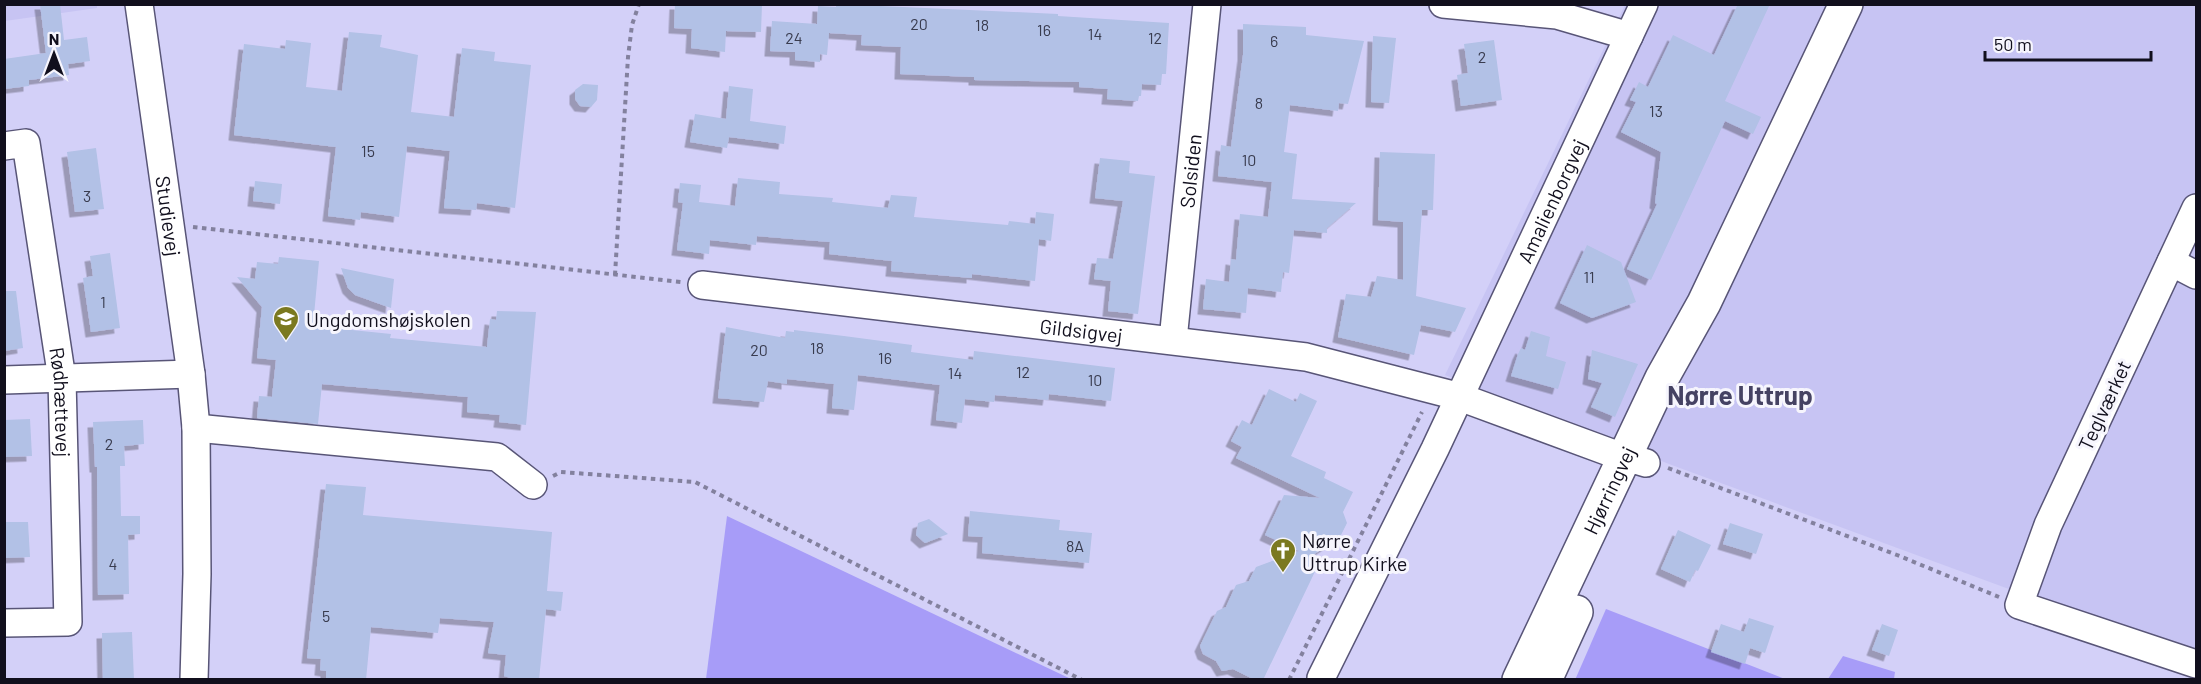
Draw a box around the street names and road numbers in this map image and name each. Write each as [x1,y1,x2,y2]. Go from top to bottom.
street label: Solsiden [1174,133,1206,209]
street label: Amalienborgvej [1512,135,1591,267]
street label: Studievej [151,174,186,258]
street label: Gildsigvej [1039,313,1124,347]
street label: Rødhættevej [45,345,76,458]
street label: Teglværket [2073,356,2135,454]
street label: Hjørringvej [1578,442,1640,538]

